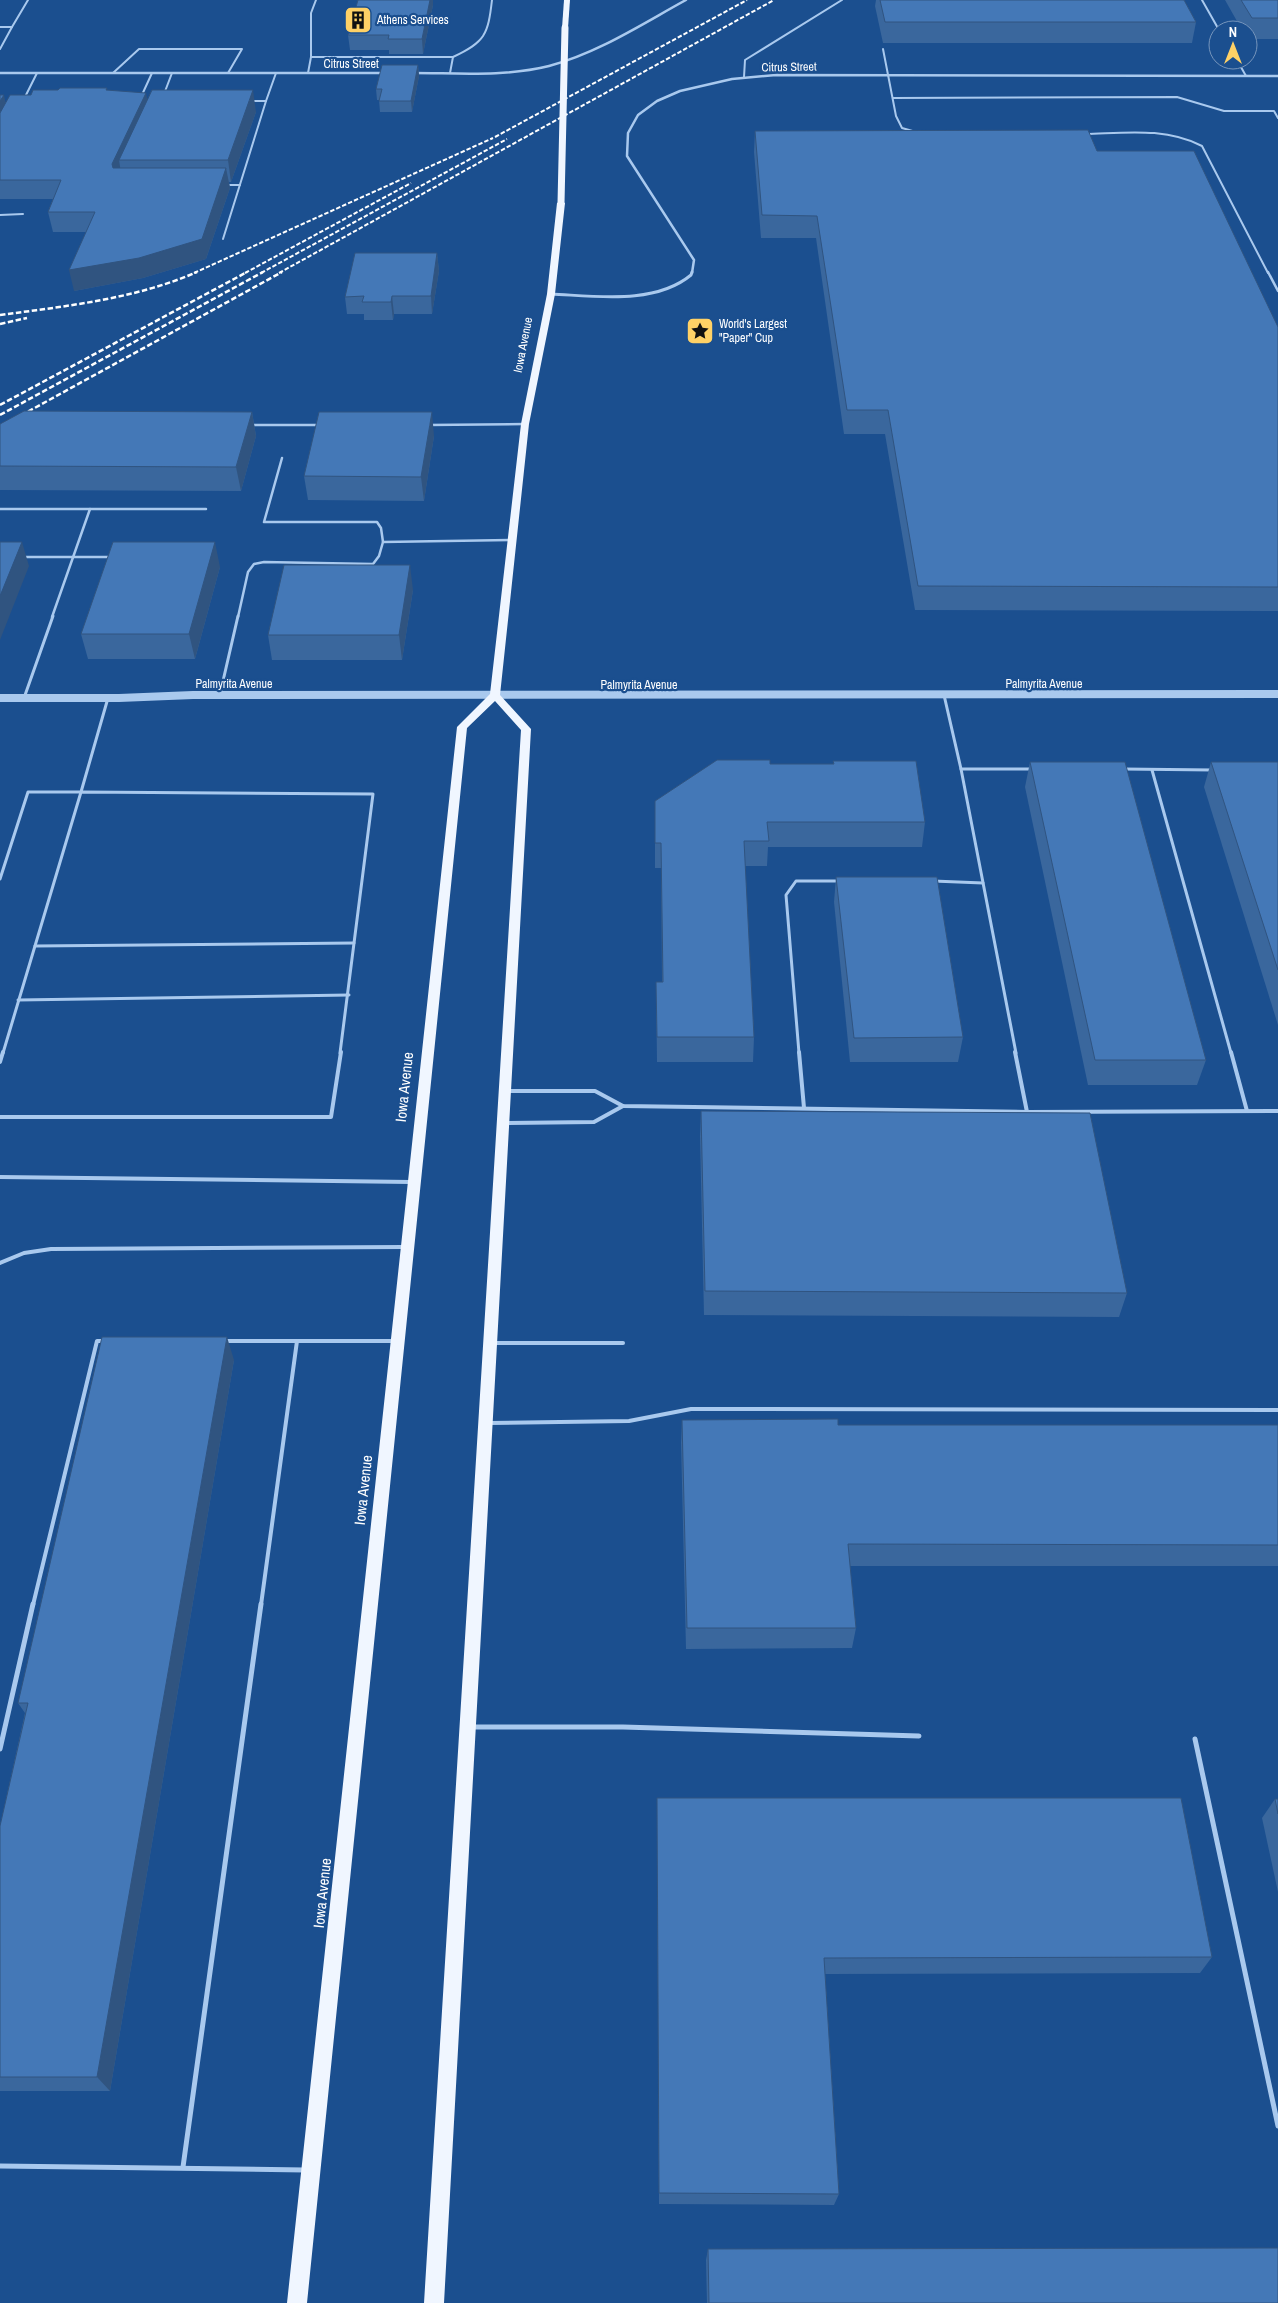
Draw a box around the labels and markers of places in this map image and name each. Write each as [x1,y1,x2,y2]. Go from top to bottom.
building icon: Athens Services [343,5,373,35]
place label: Athens Services [376,12,449,28]
place icon: World's Largest "Paper" Cup [685,316,715,346]
place label: World's Largest "Paper" Cup [719,316,787,346]

